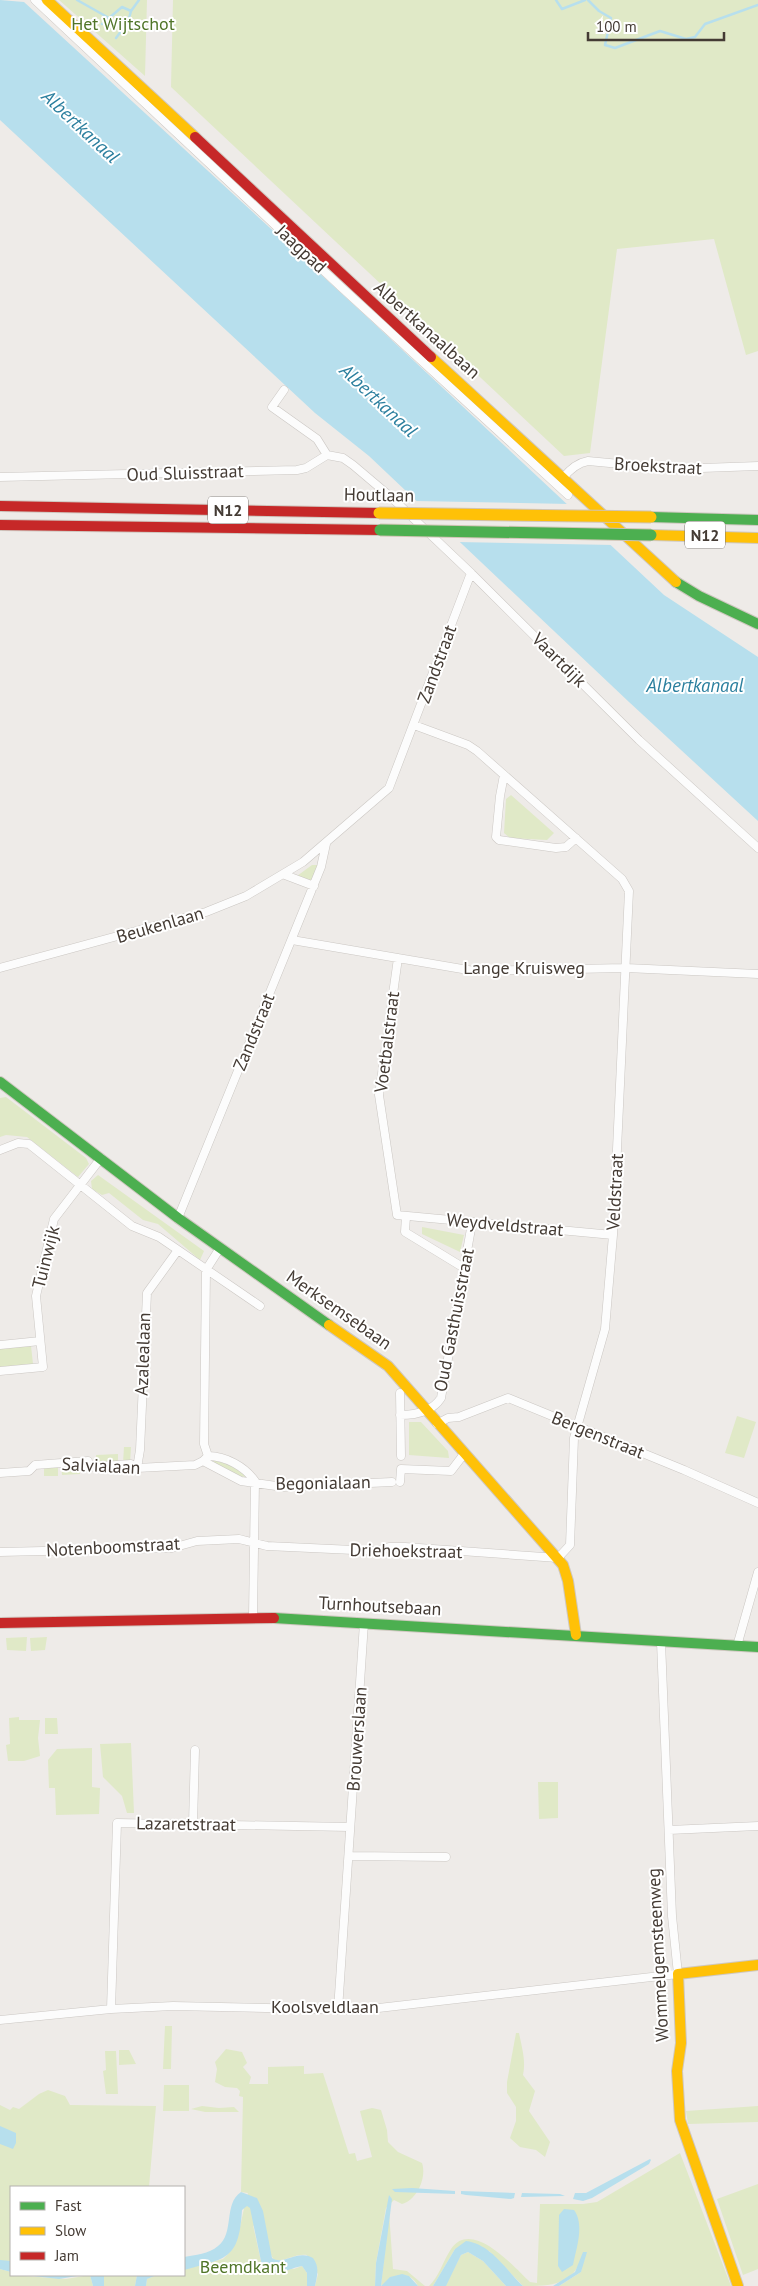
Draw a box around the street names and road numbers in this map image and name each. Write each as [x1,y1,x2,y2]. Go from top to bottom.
street label: Jaagpad [270,219,332,278]
street label: Albertkanaalbaan [369,276,485,383]
street label: Broekstraat [614,452,702,479]
street label: Oud Sluisstraat [126,459,244,486]
street label: Houtlaan [344,482,414,507]
road number: N12 [208,496,248,524]
road number: N12 [685,522,725,548]
street label: Zandstraat [412,622,461,706]
street label: Vaartdijk [527,627,592,692]
street label: Beukenlaan [114,901,206,948]
street label: Lange Kruisweg [463,956,585,979]
street label: Zandstraat [228,990,279,1074]
street label: Voetbalstraat [369,990,404,1095]
street label: Veldstraat [601,1153,628,1232]
street label: Weydveldstraat [446,1208,564,1241]
street label: Tuinwijk [27,1223,64,1291]
street label: Oud Gasthuisstraat [428,1246,479,1394]
street label: Merksemsebaan [282,1265,397,1354]
street label: Azalealaan [130,1312,155,1396]
street label: Bergenstraat [548,1405,648,1464]
street label: Salvialaan [61,1452,141,1479]
street label: Begonialaan [275,1470,371,1495]
street label: Notenboomstraat [45,1532,181,1561]
street label: Driehoekstraat [349,1538,463,1563]
street label: Turnhoutsebaan [318,1591,442,1620]
street label: Brouwerslaan [341,1686,372,1792]
street label: Lazaretstraat [136,1811,236,1836]
street label: Wommelgemsteenweg [641,1868,674,2042]
street label: Koolsveldlaan [271,1995,379,2018]

